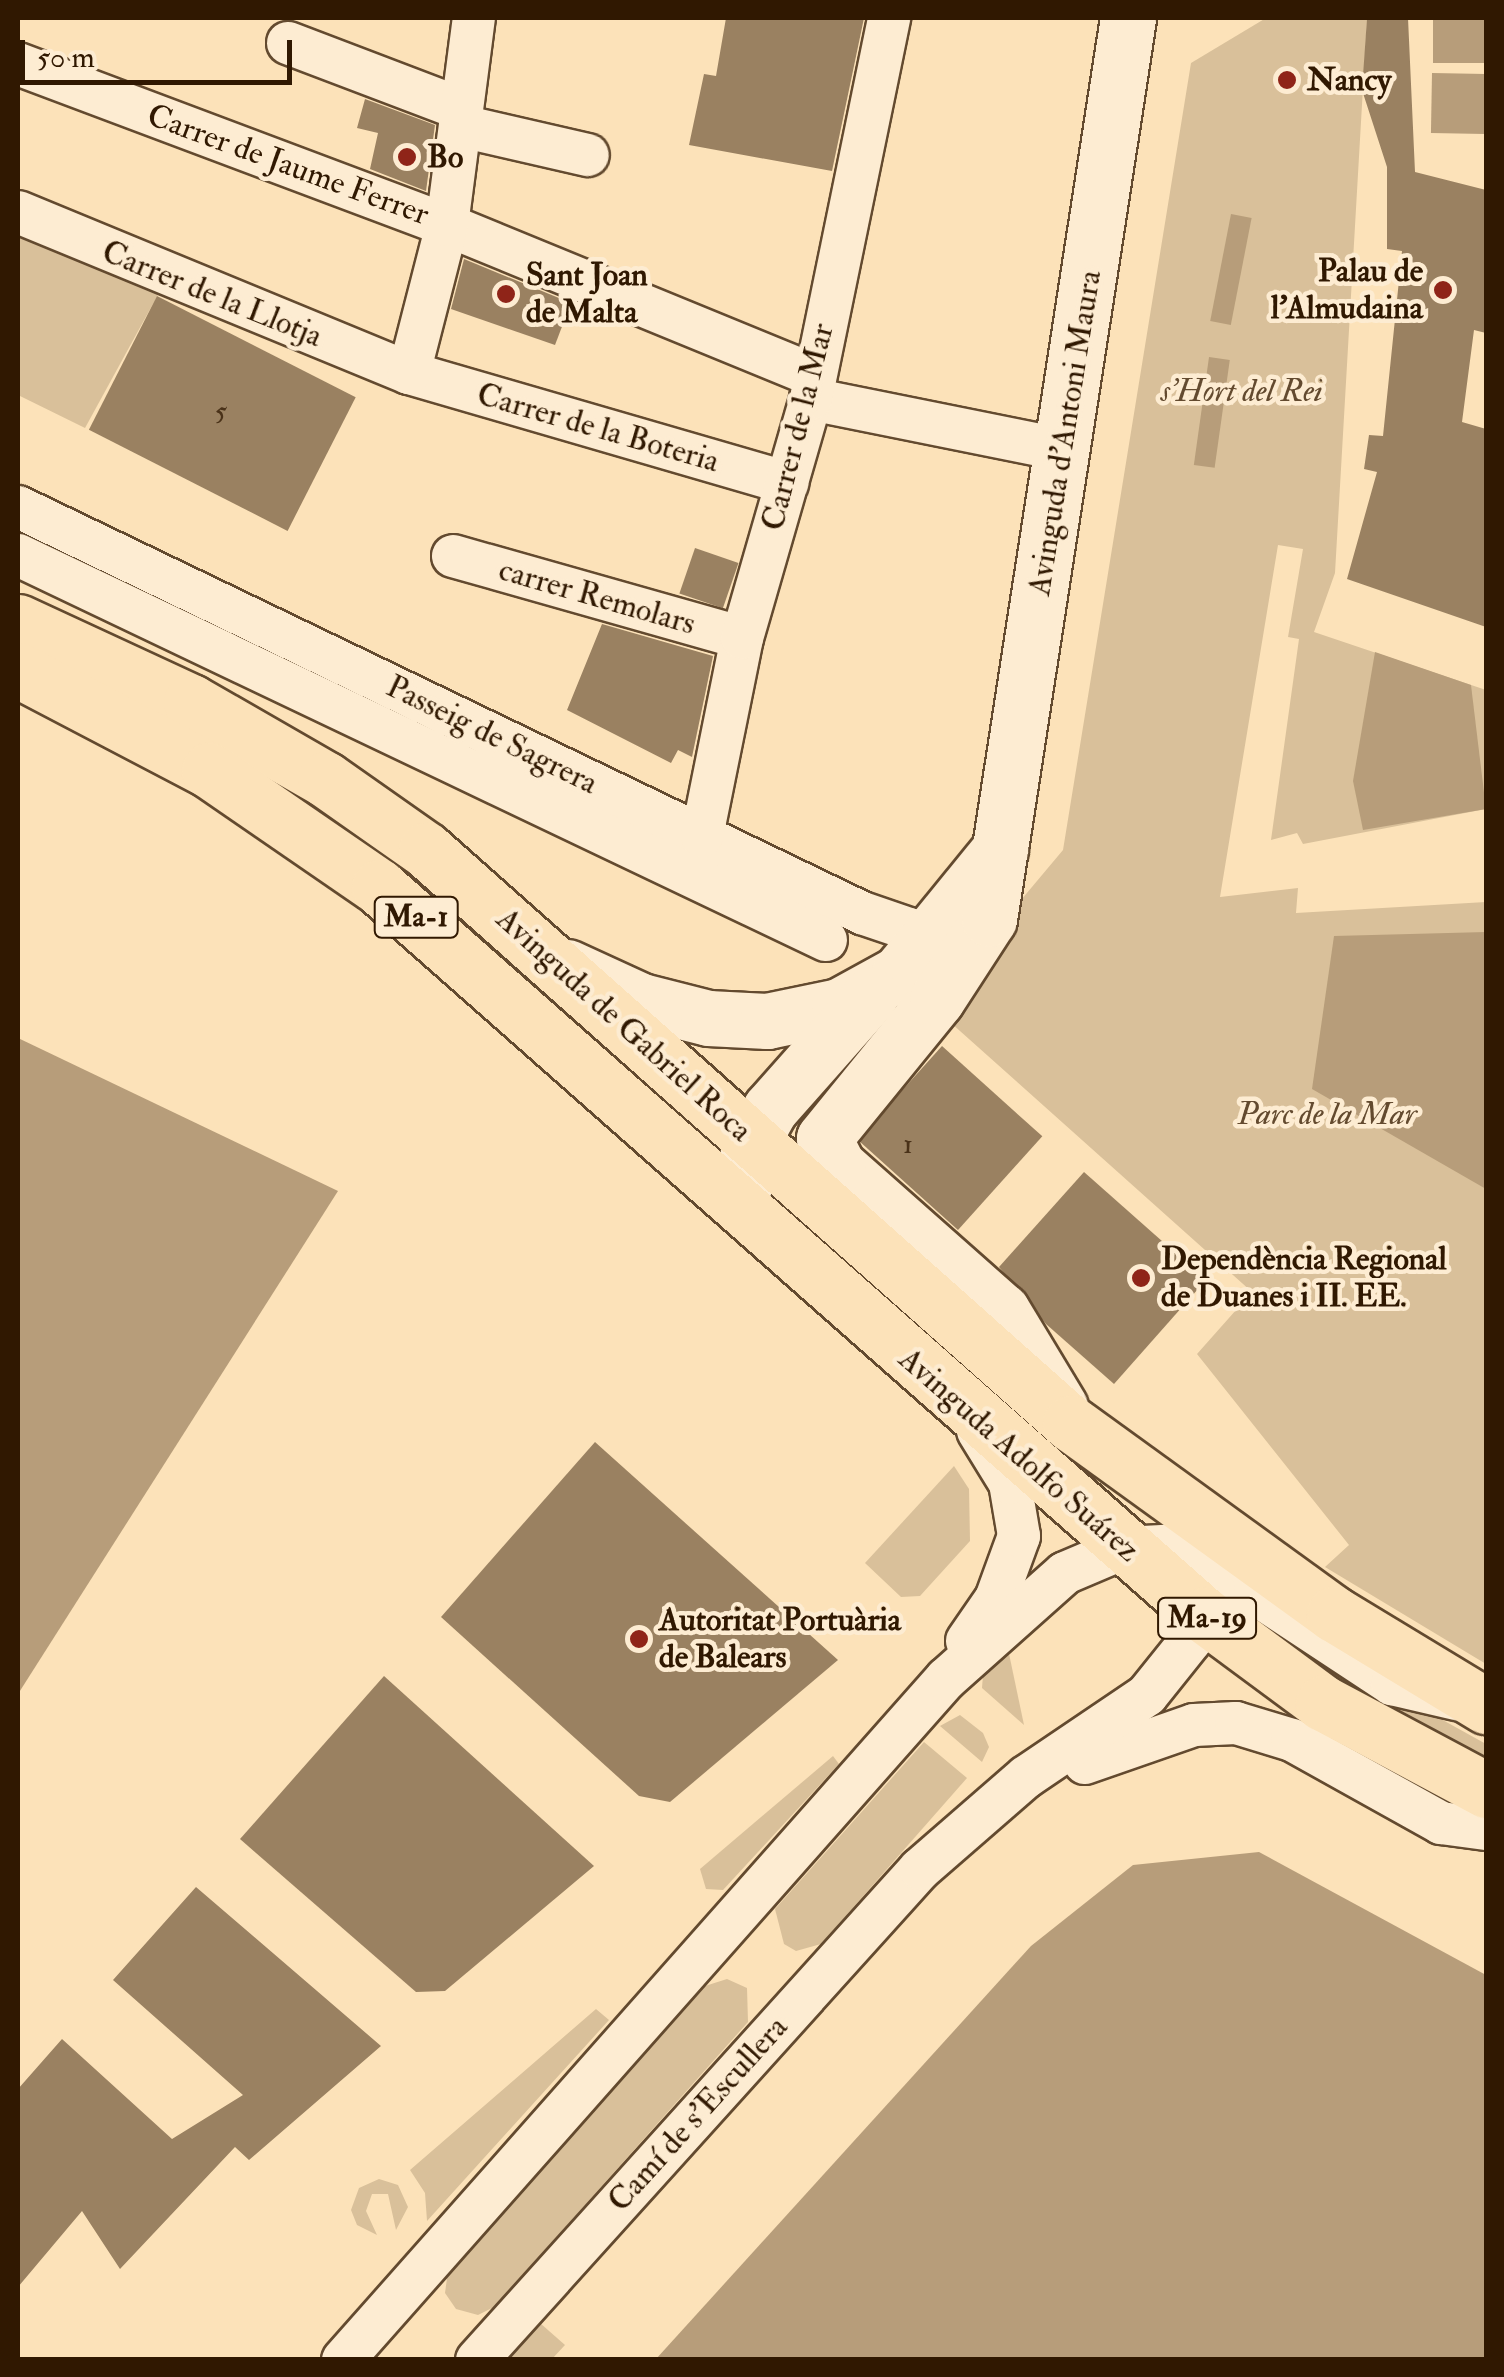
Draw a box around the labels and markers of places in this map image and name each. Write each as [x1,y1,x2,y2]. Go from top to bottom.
place label: Nancy [1307,61,1391,99]
marker: Nancy [1276,69,1298,91]
place label: Bo [427,138,463,176]
marker: Bo [396,146,418,168]
place label: Palau de l'Almudaina [1271,253,1423,328]
place label: Sant Joan de Malta [526,257,648,332]
marker: Palau de l'Almudaina [1432,279,1454,301]
marker: Sant Joan de Malta [495,283,517,305]
place label: Dependència Regional de Duanes i II. EE. [1161,1241,1447,1316]
marker: Dependència Regional de Duanes i II. EE. [1130,1267,1152,1289]
place label: Autoritat Portuària de Balears [659,1602,901,1677]
marker: Autoritat Portuària de Balears [628,1628,650,1650]

